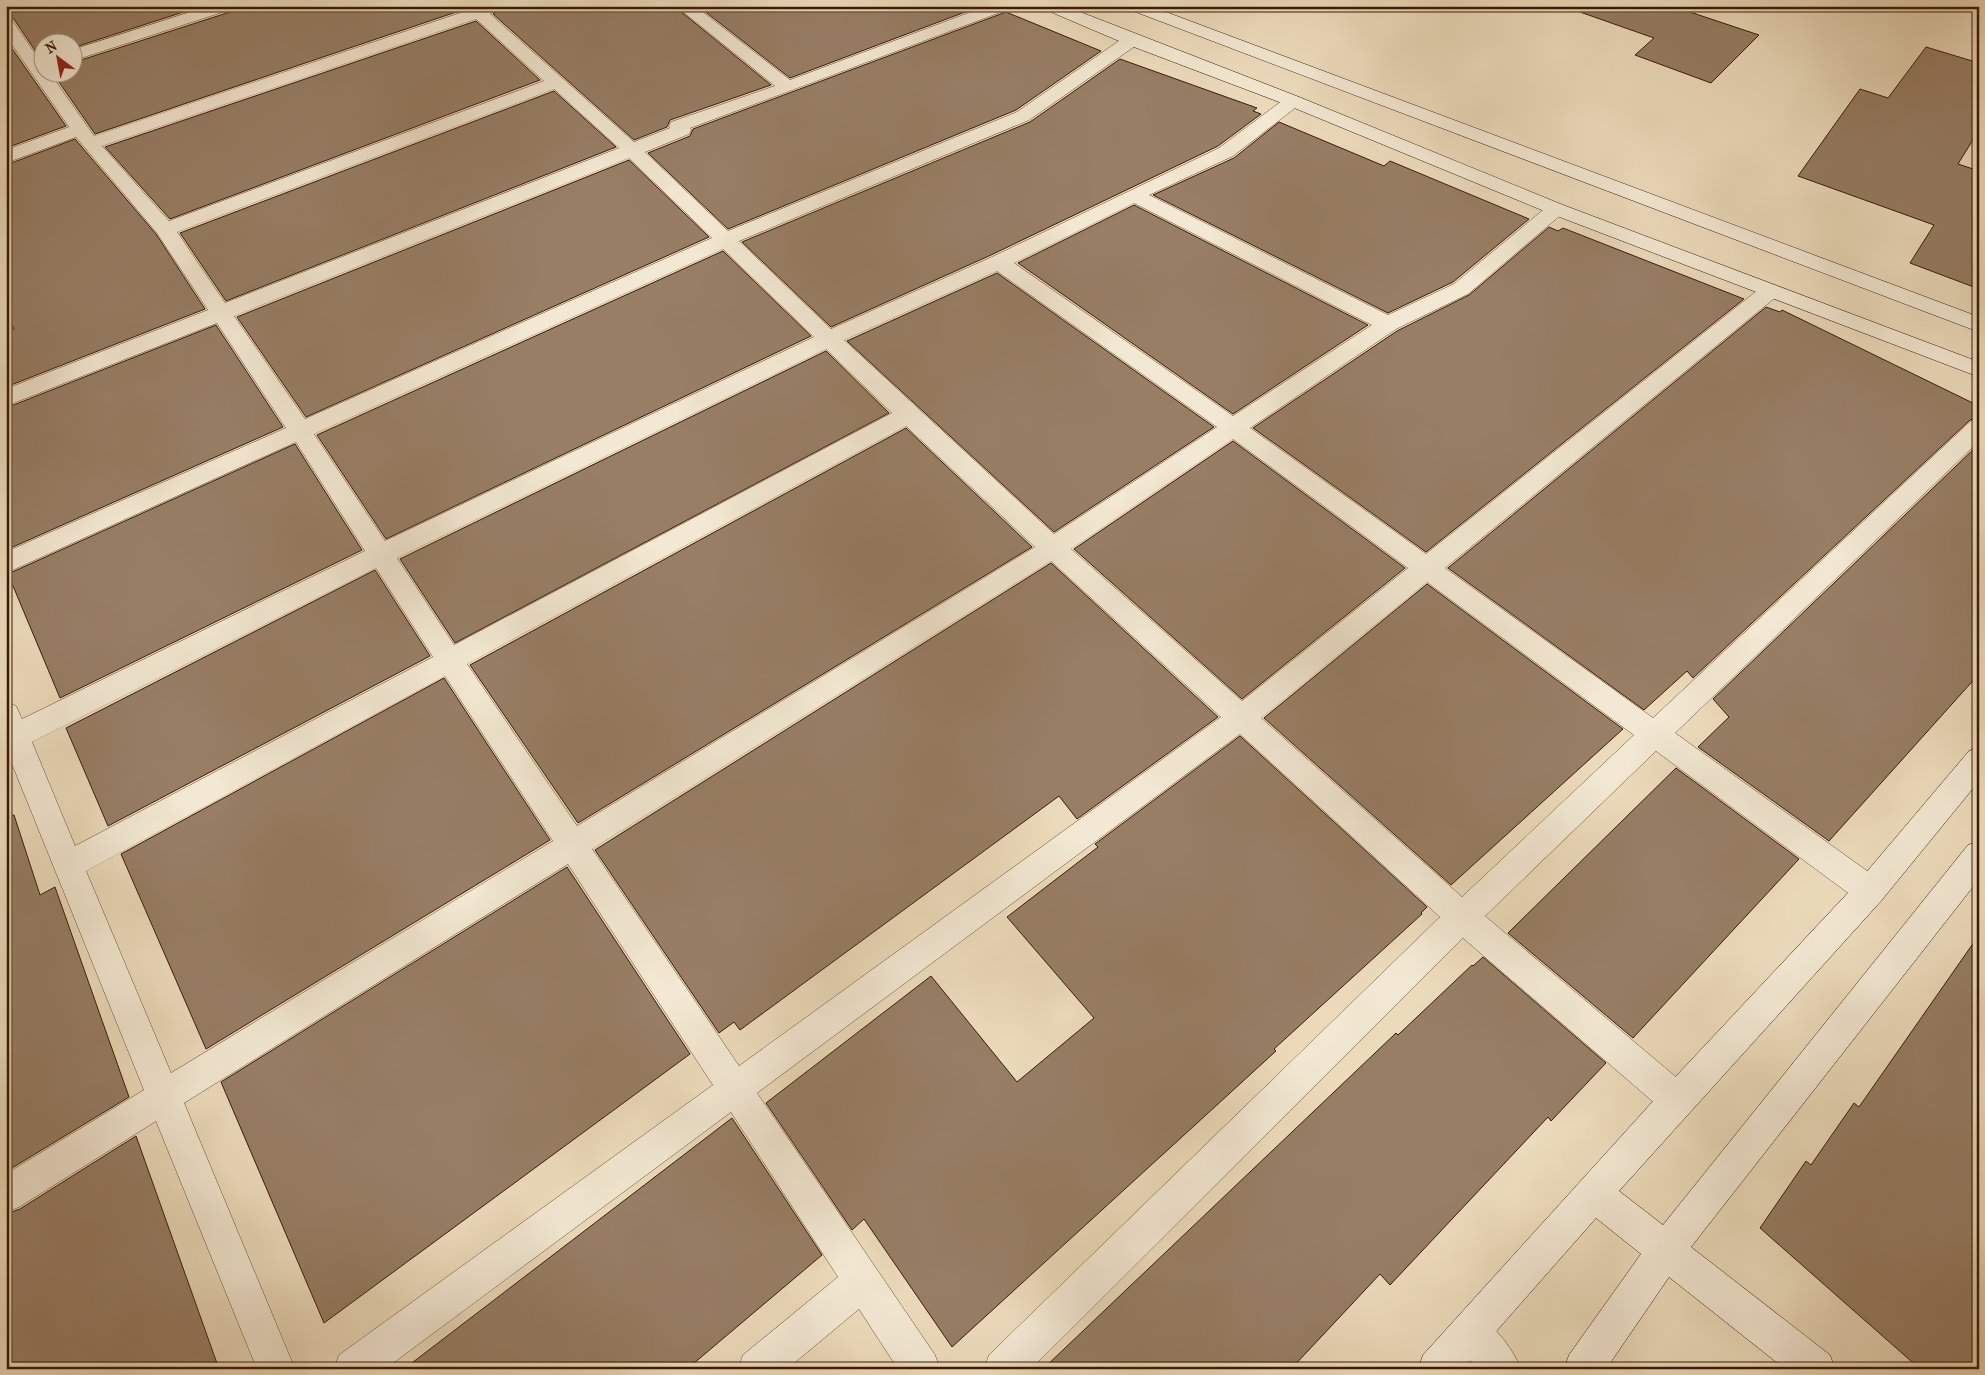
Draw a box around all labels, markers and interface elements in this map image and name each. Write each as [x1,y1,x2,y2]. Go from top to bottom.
north arrow [32,32,82,82]
text: N [42,37,61,57]

